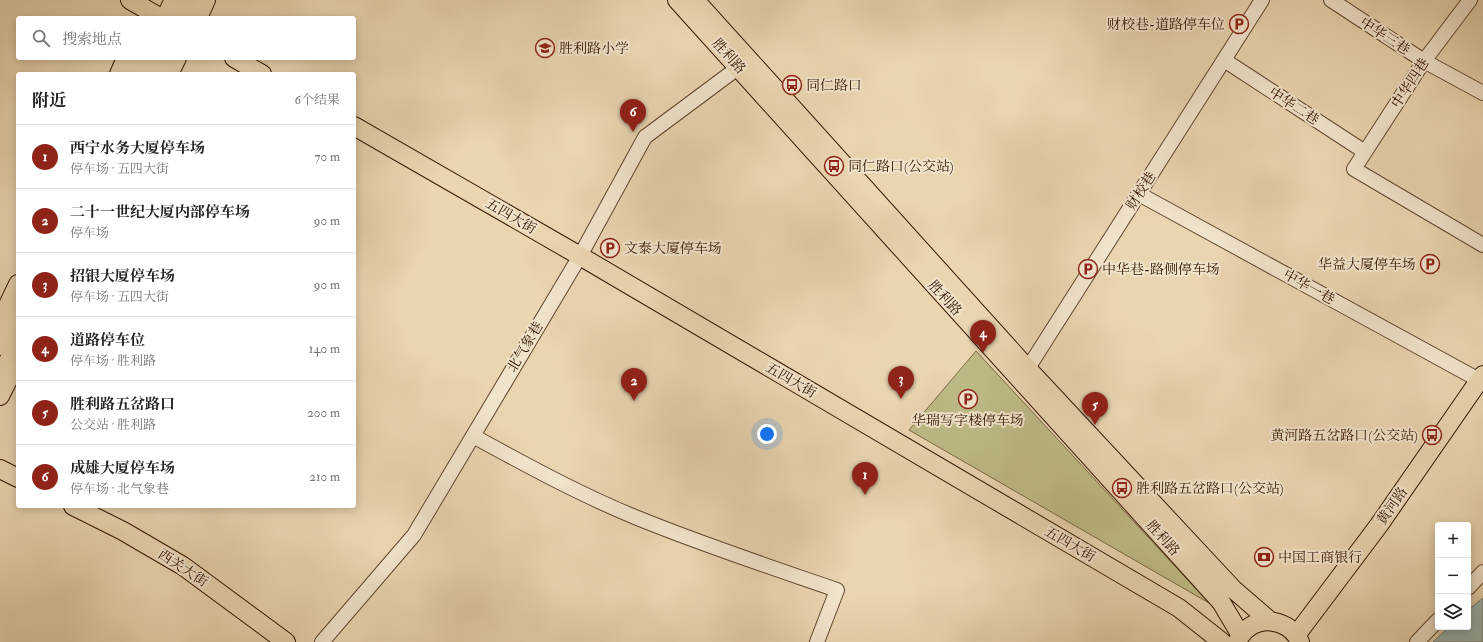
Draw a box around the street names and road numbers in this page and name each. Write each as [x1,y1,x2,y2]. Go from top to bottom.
street label: 中华三巷 [1357,14,1413,58]
street label: 胜利路 [709,35,749,77]
street label: 中华四巷 [1388,55,1432,111]
street label: 中华二巷 [1266,84,1322,128]
street label: 财校巷 [1122,169,1160,213]
street label: 五四大街 [483,195,539,237]
street label: 中华一巷 [1280,266,1338,308]
street label: 胜利路 [925,277,965,319]
street label: 北气象巷 [503,319,547,375]
street label: 五四大街 [763,359,819,401]
street label: 黄河路 [1373,484,1411,528]
street label: 胜利路 [1143,517,1183,559]
street label: 五四大街 [1042,523,1098,565]
street label: 西关大街 [155,546,211,590]

